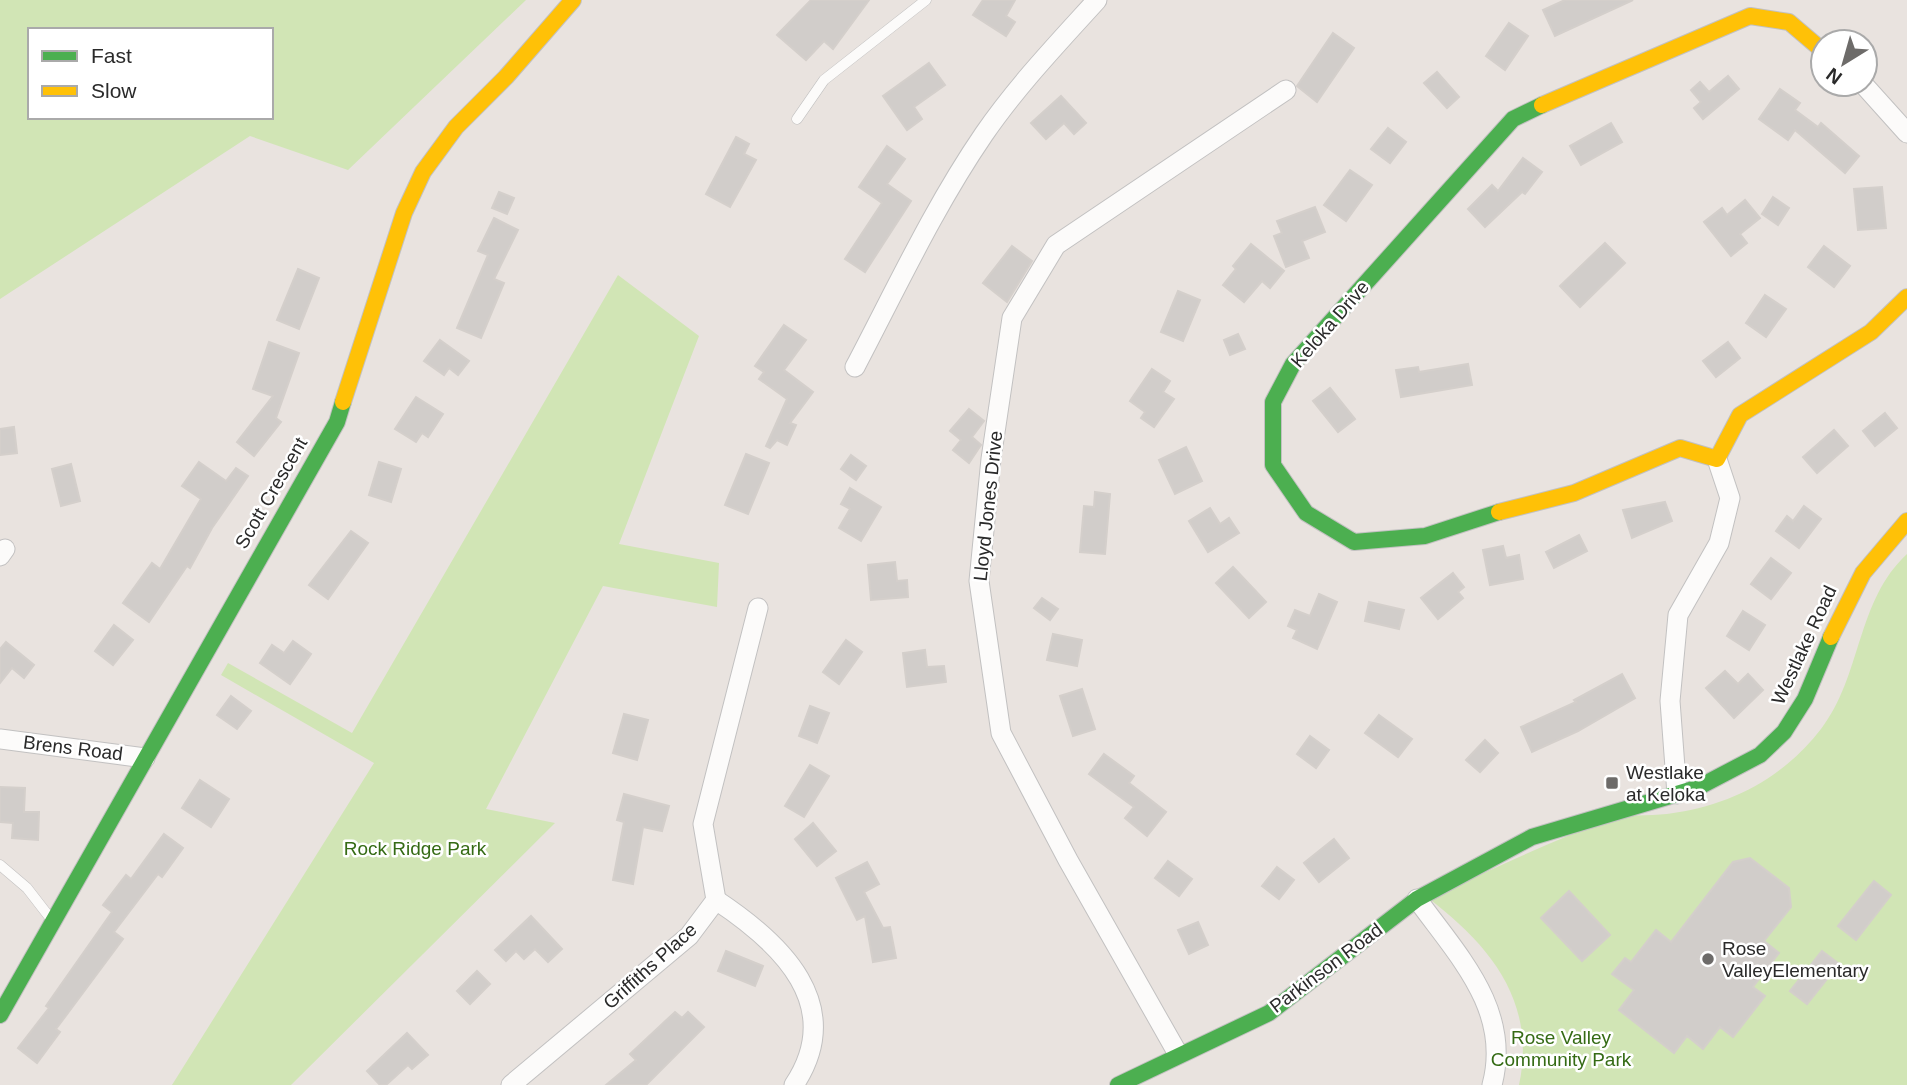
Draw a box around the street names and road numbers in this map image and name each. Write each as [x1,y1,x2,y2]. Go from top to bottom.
street label: Keloka Drive [1287,276,1373,372]
street label: Lloyd Jones Drive [970,430,1006,582]
street label: Scott Crescent [231,433,312,552]
street label: Westlake Road [1767,582,1841,708]
street label: Brens Road [22,731,124,765]
street label: Griffiths Place [599,919,701,1013]
street label: Parkinson Road [1266,919,1386,1017]

